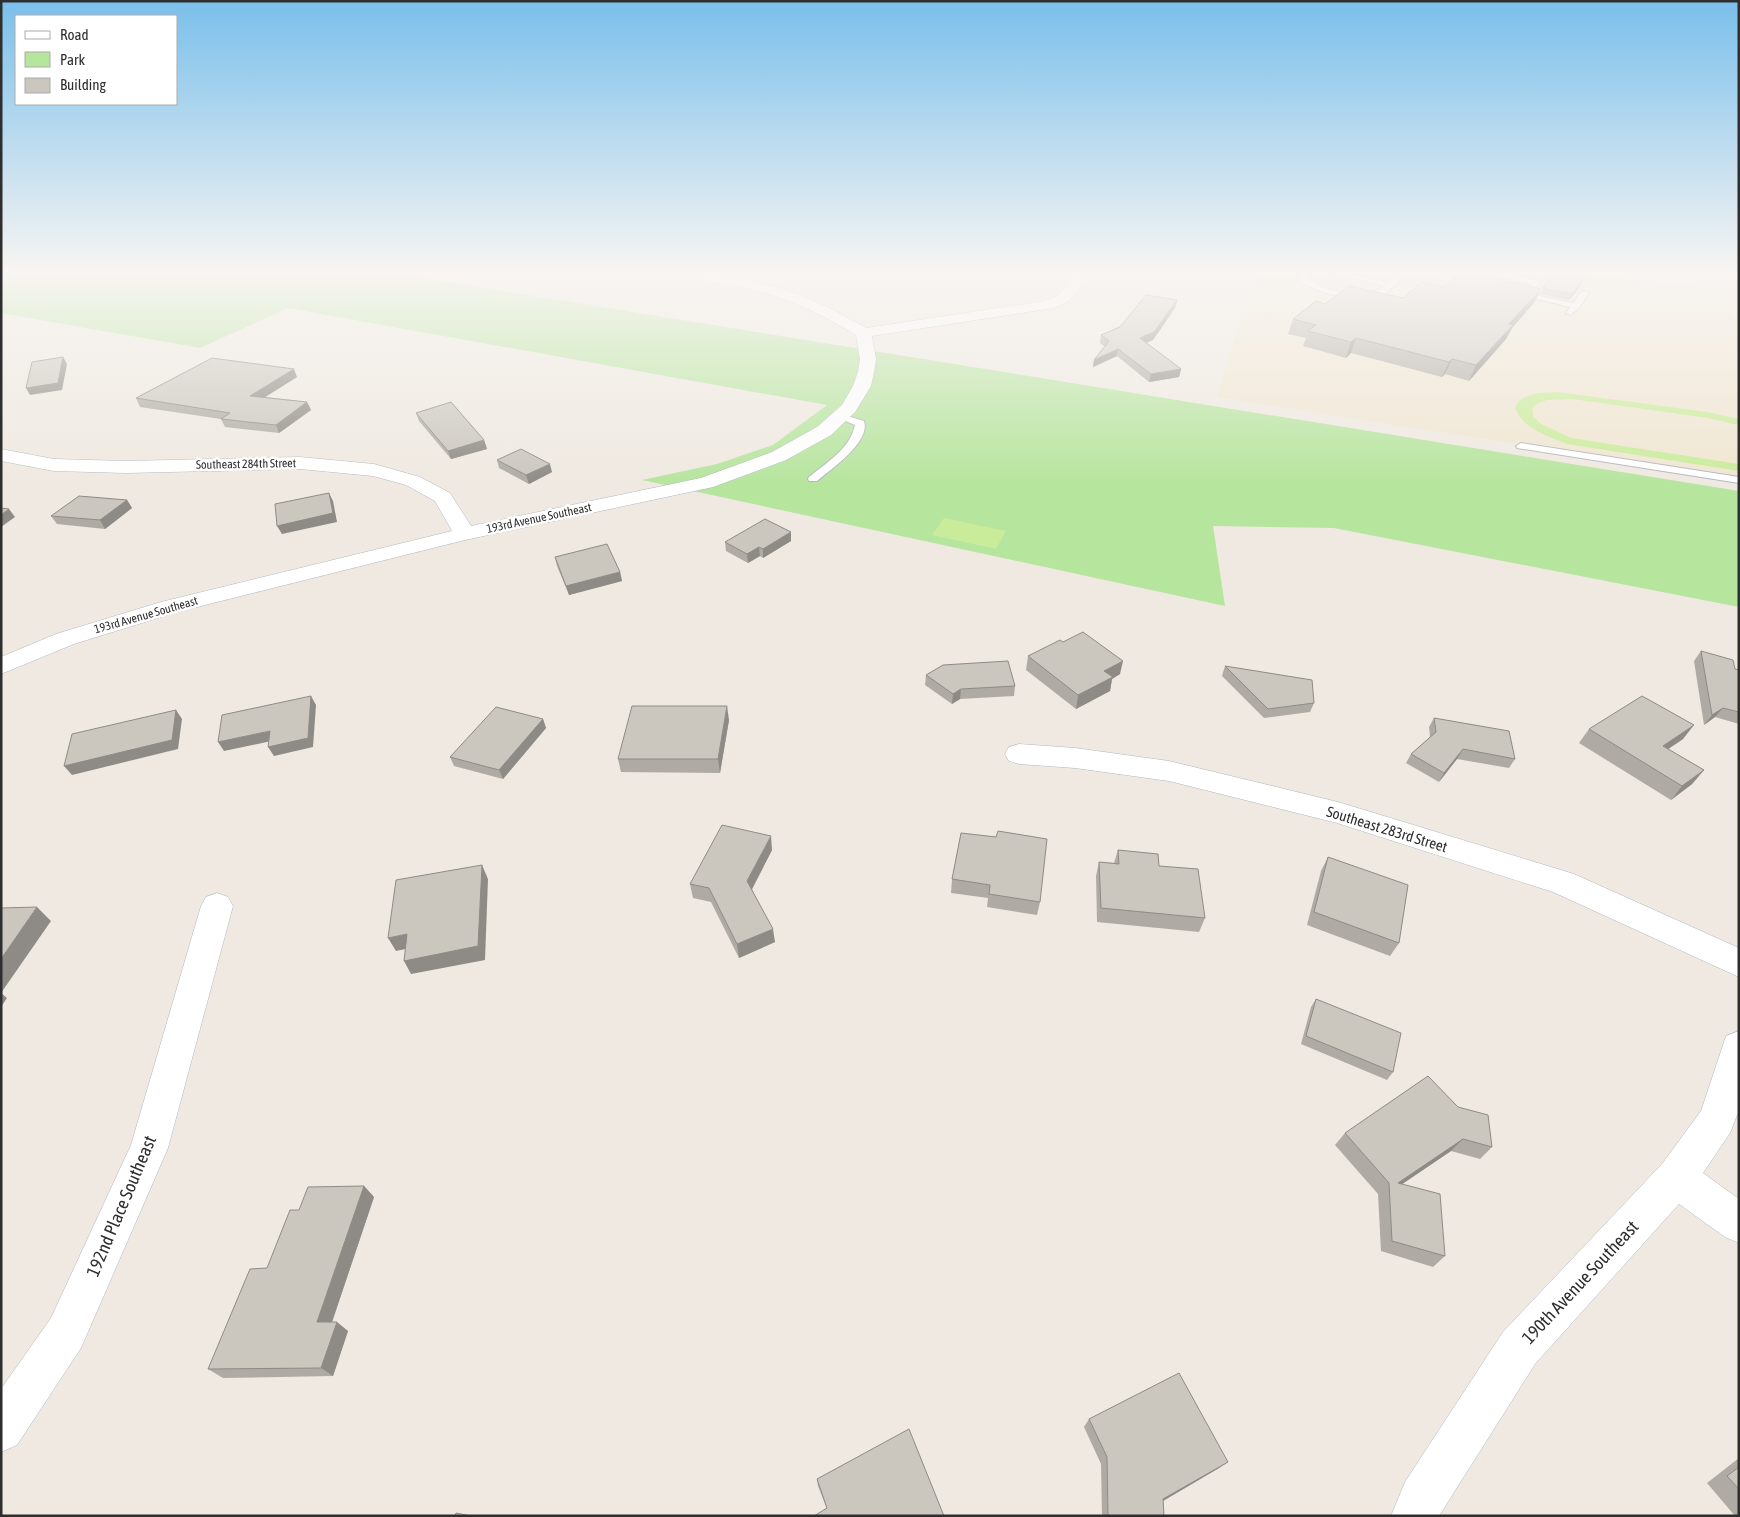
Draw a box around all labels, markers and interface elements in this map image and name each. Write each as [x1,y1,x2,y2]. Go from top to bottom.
legend [15,15,178,105]
text: Road [60,26,89,43]
text: Park [60,51,85,68]
text: Building [60,76,106,93]
street label: Southeast 284th Street [196,456,297,472]
street label: 193rd Avenue Southeast [485,500,593,536]
street label: 193rd Avenue Southeast [93,593,200,636]
street label: Southeast 283rd Street [1325,803,1449,855]
street label: 192nd Place Southeast [82,1132,160,1280]
street label: 190th Avenue Southeast [1517,1216,1643,1348]

